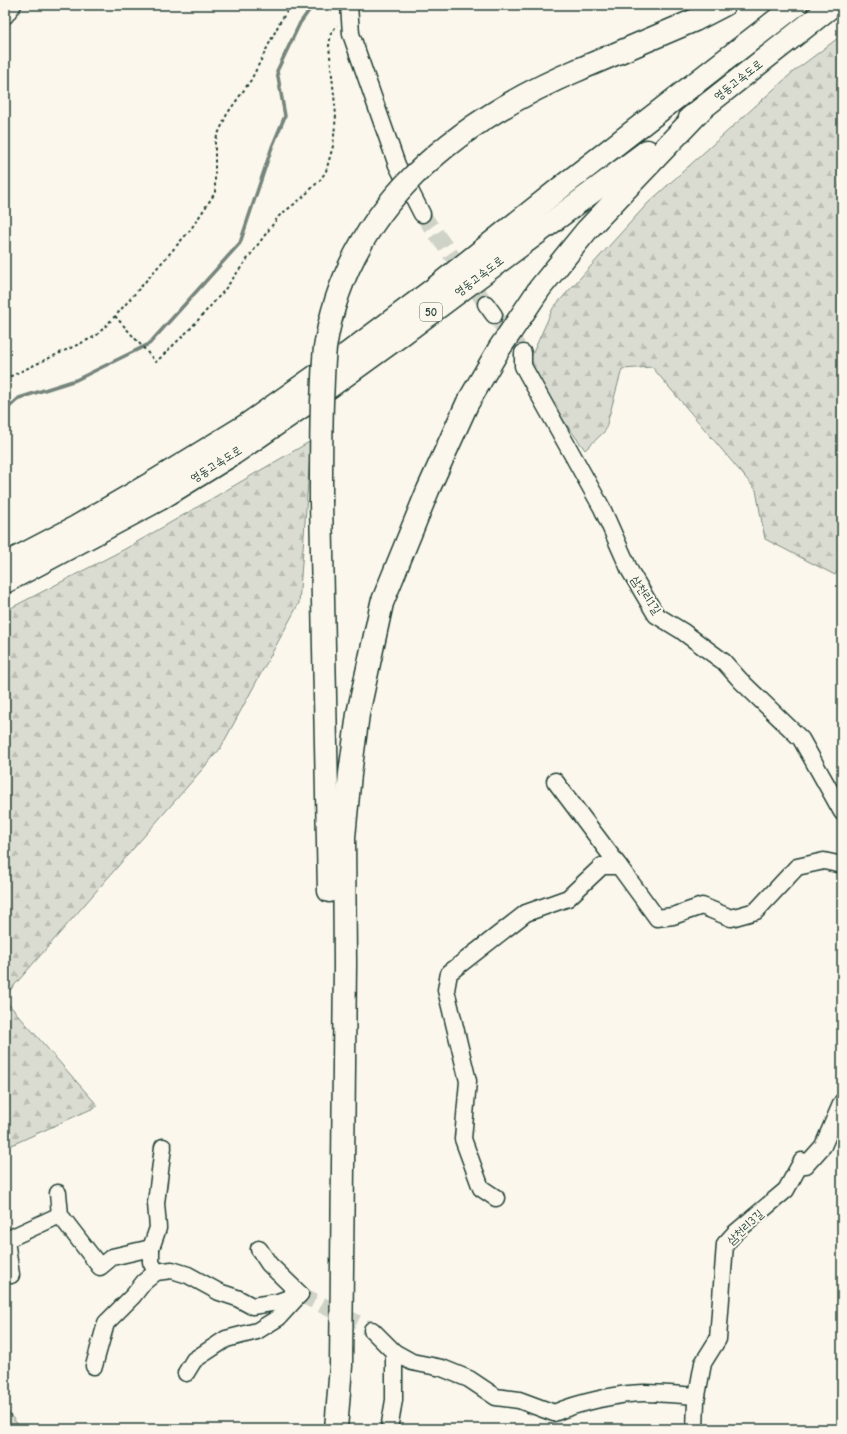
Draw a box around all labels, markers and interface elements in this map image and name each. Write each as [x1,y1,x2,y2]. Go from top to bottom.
street label: 영동고속도로 [711,57,765,103]
street label: 영동고속도로 [452,253,506,299]
road number: 50 [420,303,442,321]
street label: 영동고속도로 [188,443,244,485]
street label: 삼천리1길 [628,573,664,617]
street label: 삼천리3길 [724,1206,766,1247]

